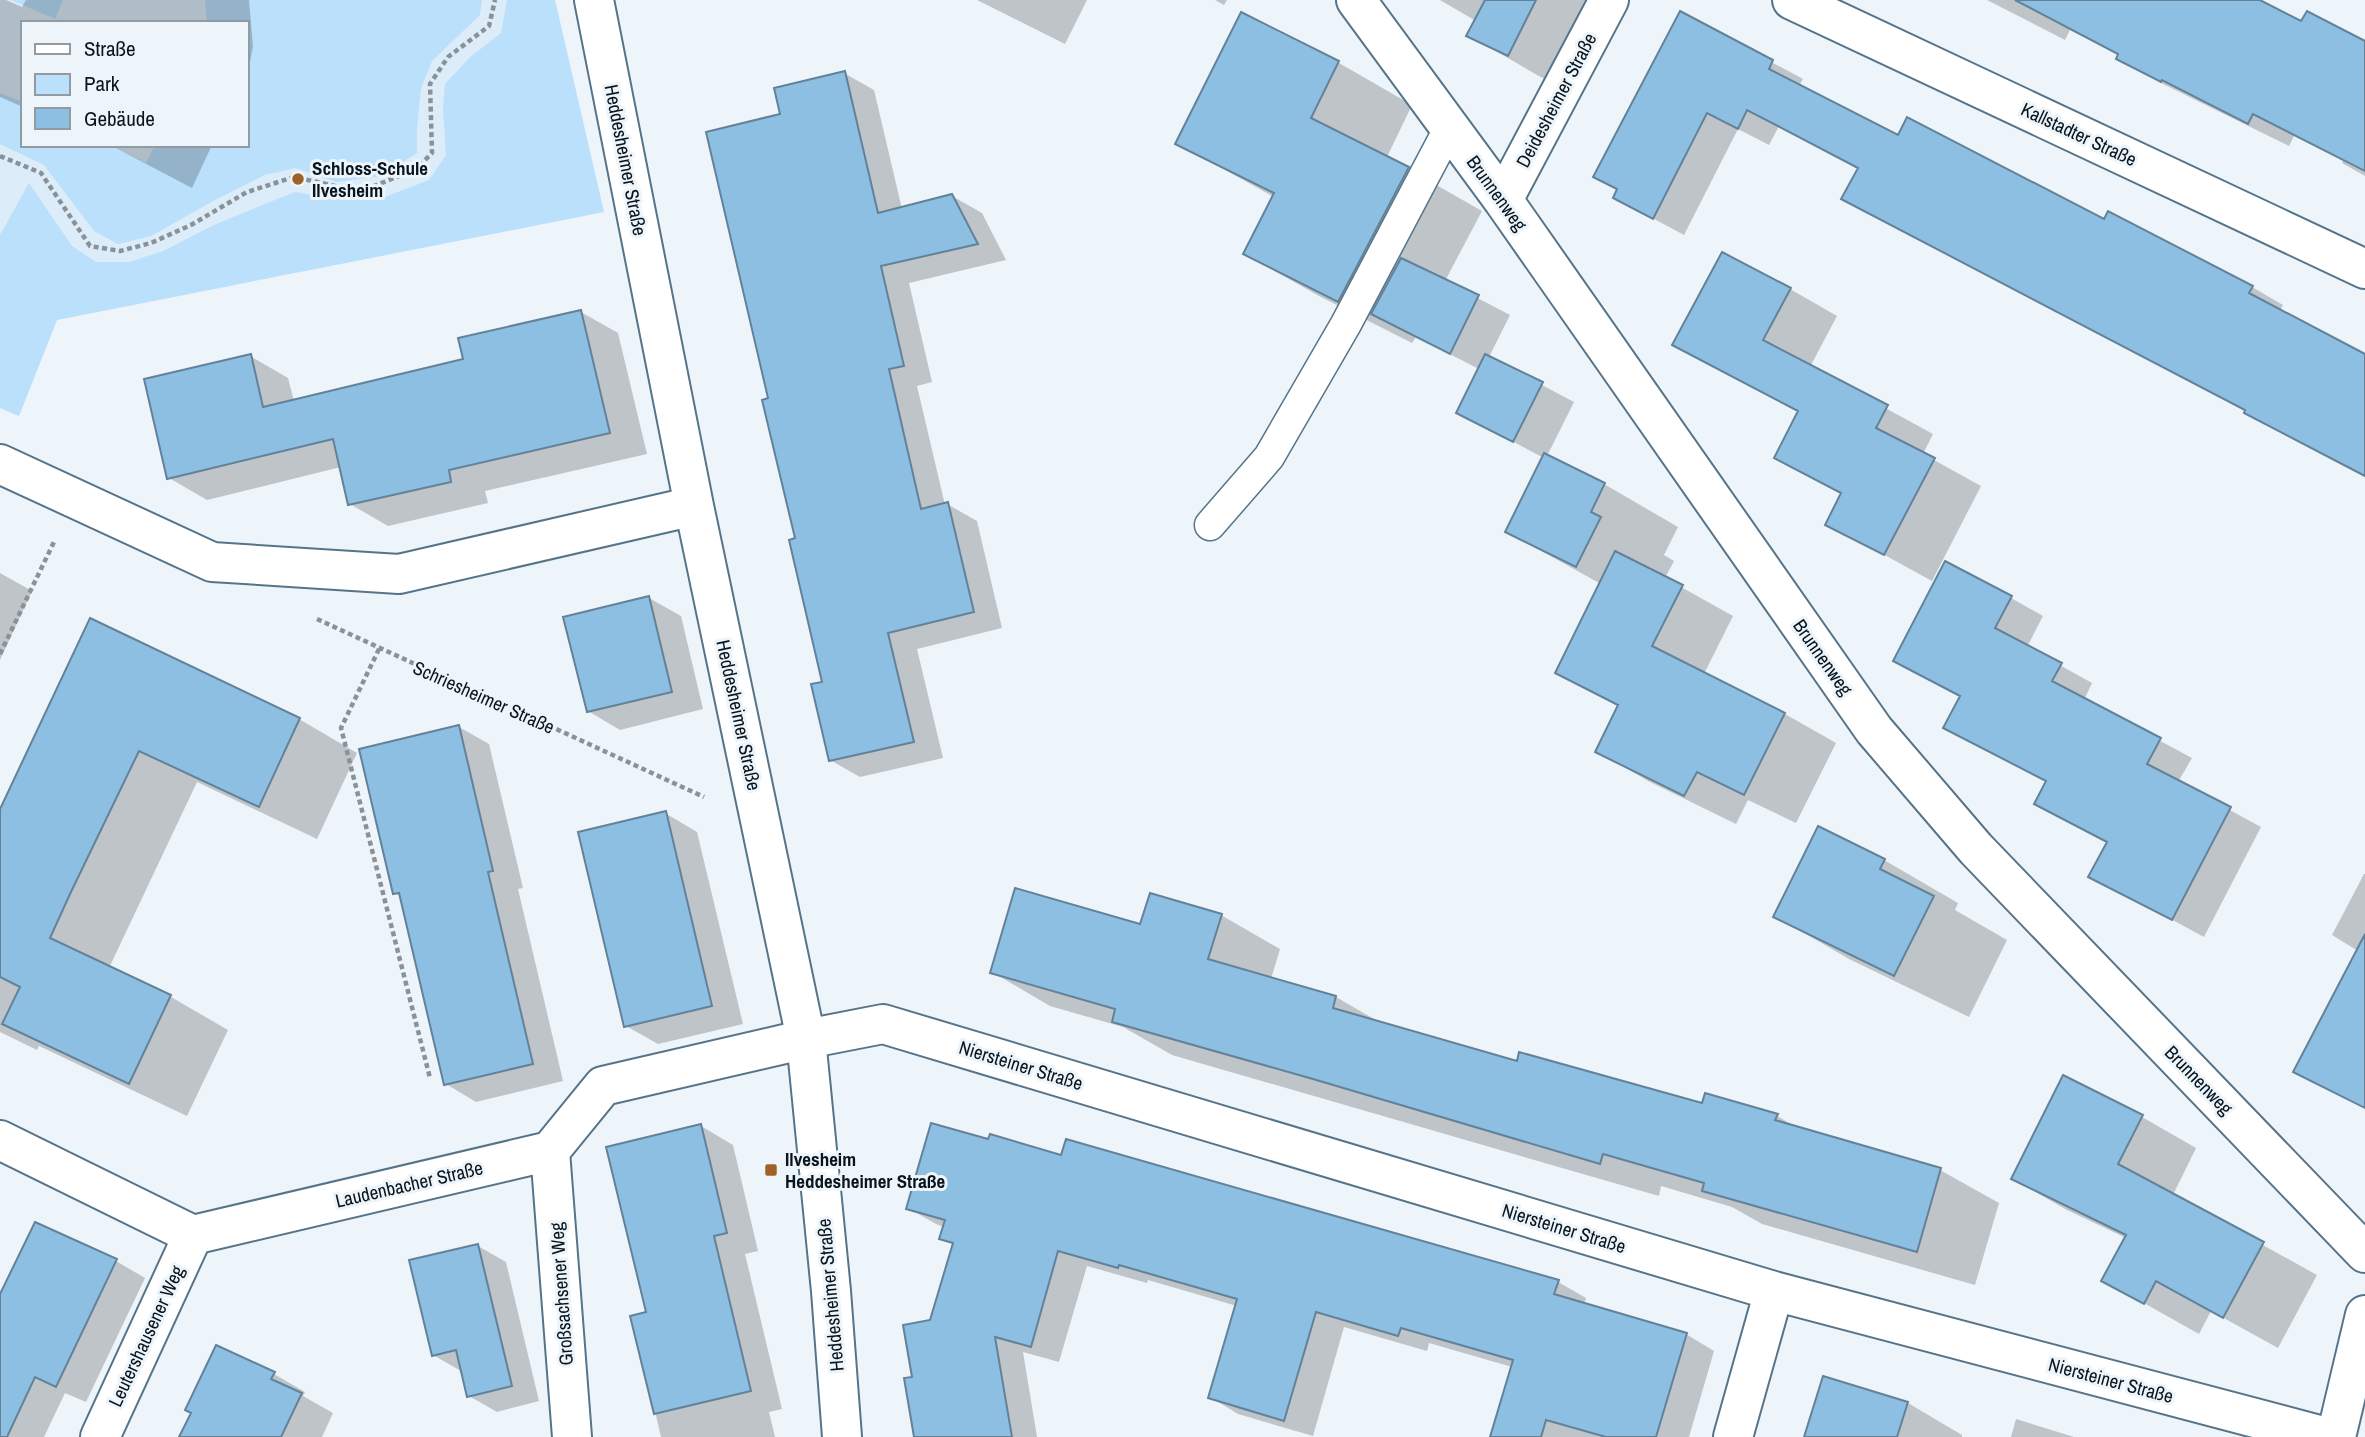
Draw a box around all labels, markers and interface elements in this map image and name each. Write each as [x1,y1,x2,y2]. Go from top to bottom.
legend [21,21,248,147]
street label: Deidesheimer Straße [1510,28,1602,172]
text: Straße [84,34,136,63]
text: Park [84,69,120,98]
street label: Heddesheimer Straße [599,82,653,238]
street label: Kallstadter Straße [2017,96,2141,172]
text: Gebäude [84,104,155,133]
street label: Brunnenweg [1461,150,1533,236]
place label: Schloss-Schule Ilvesheim [312,155,428,203]
marker: Schloss-Schule Ilvesheim [290,171,306,187]
street label: Brunnenweg [1787,614,1859,701]
street label: Heddesheimer Straße [710,637,768,793]
street label: Schriesheimer Straße [409,654,559,740]
street label: Niersteiner Straße [956,1034,1086,1096]
street label: Brunnenweg [2159,1040,2239,1121]
place label: Ilvesheim Heddesheimer Straße [785,1146,946,1194]
street label: Laudenbacher Straße [333,1154,485,1214]
marker: Ilvesheim Heddesheimer Straße [763,1162,779,1178]
street label: Niersteiner Straße [1499,1197,1629,1259]
street label: Heddesheimer Straße [810,1218,850,1372]
street label: Großsachsener Weg [543,1221,579,1366]
street label: Leutershausener Weg [102,1261,190,1411]
street label: Niersteiner Straße [2046,1351,2176,1409]

